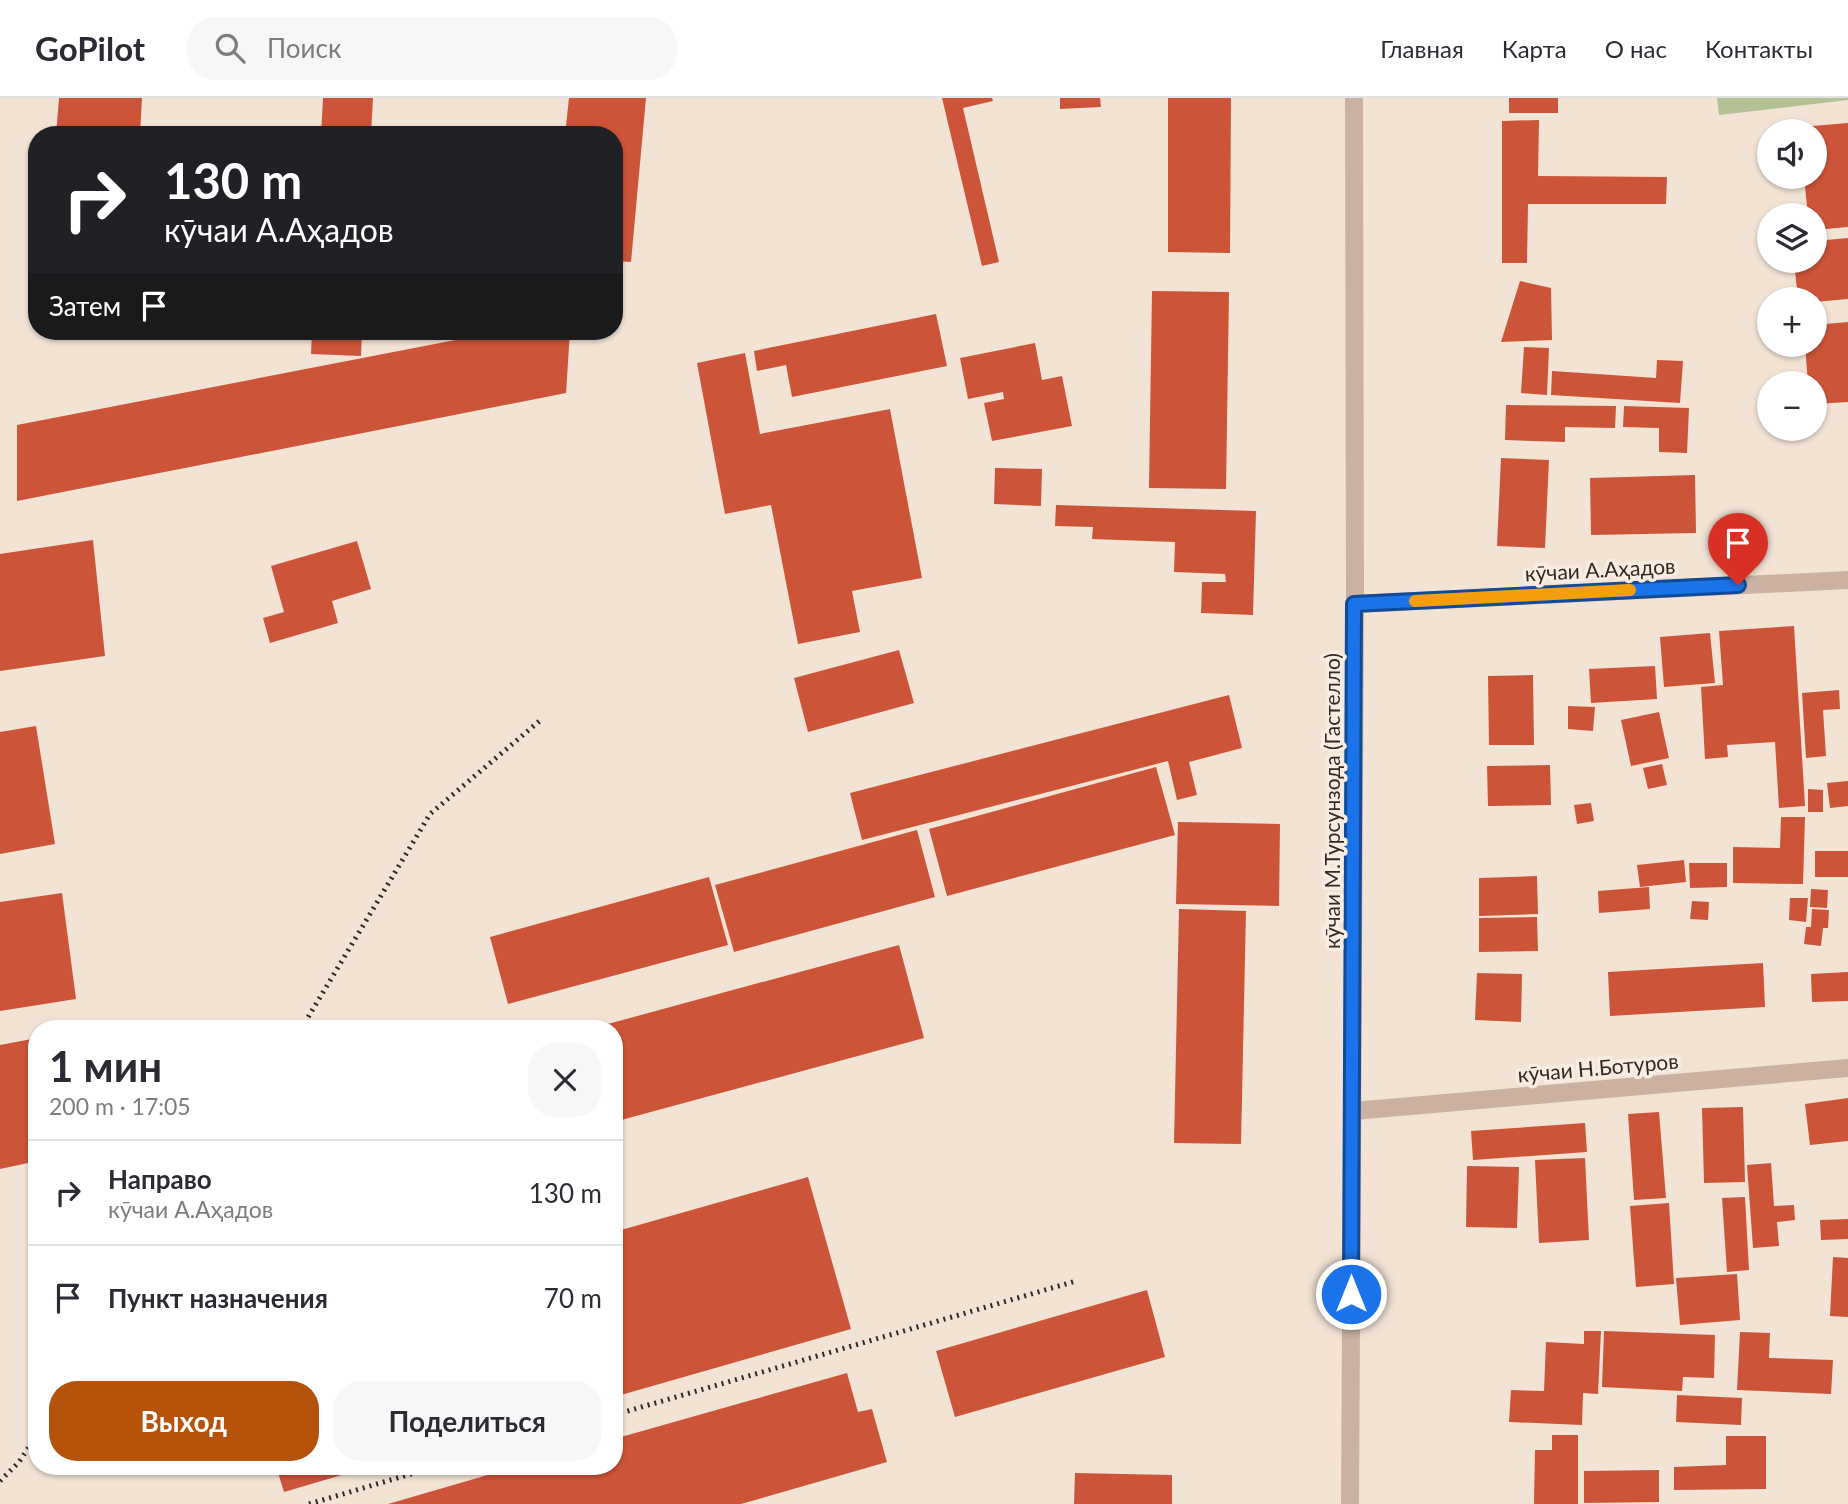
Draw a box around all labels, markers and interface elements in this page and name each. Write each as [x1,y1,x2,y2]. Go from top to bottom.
search box [187,17,677,80]
text: GoPilot [35,28,145,68]
icon: search [211,29,249,67]
text: Поиск [267,32,341,64]
text: Главная [1380,34,1464,63]
text: Карта [1502,34,1567,63]
text: О нас [1605,34,1667,63]
text: Контакты [1705,34,1813,63]
map controls [1757,119,1827,441]
button: sound [1757,119,1827,189]
text: 130 m [164,151,302,209]
icon: right [49,154,140,245]
button: layers [1757,203,1827,273]
text: кӯчаи А.Аҳадов [164,210,394,249]
icon: arrive [135,287,173,325]
button: + [1757,287,1827,357]
text: Затем [49,290,121,322]
button: − [1757,371,1827,441]
pin [1708,513,1768,585]
icon: arrive [1719,524,1757,562]
street label: кӯчаи А.Аҳадов [1524,553,1676,585]
street label: кӯчаи М.Турсунзода (Гастелло) [1319,653,1344,949]
text: 1 мин [49,1041,162,1091]
button: close [528,1043,602,1117]
street label: кӯчаи Н.Ботуров [1517,1048,1679,1086]
text: 200 m · 17:05 [49,1092,191,1120]
text: Направо [108,1163,212,1195]
icon: right [49,1174,87,1212]
text: 130 m [529,1177,602,1209]
text: кӯчаи А.Аҳадов [108,1195,273,1223]
position arrow [1314,1257,1388,1331]
icon: arrive [49,1279,87,1317]
text: Пункт назначения [108,1282,328,1314]
text: 70 m [544,1282,602,1314]
button: Выход [49,1381,319,1461]
button: Поделиться [333,1381,602,1461]

